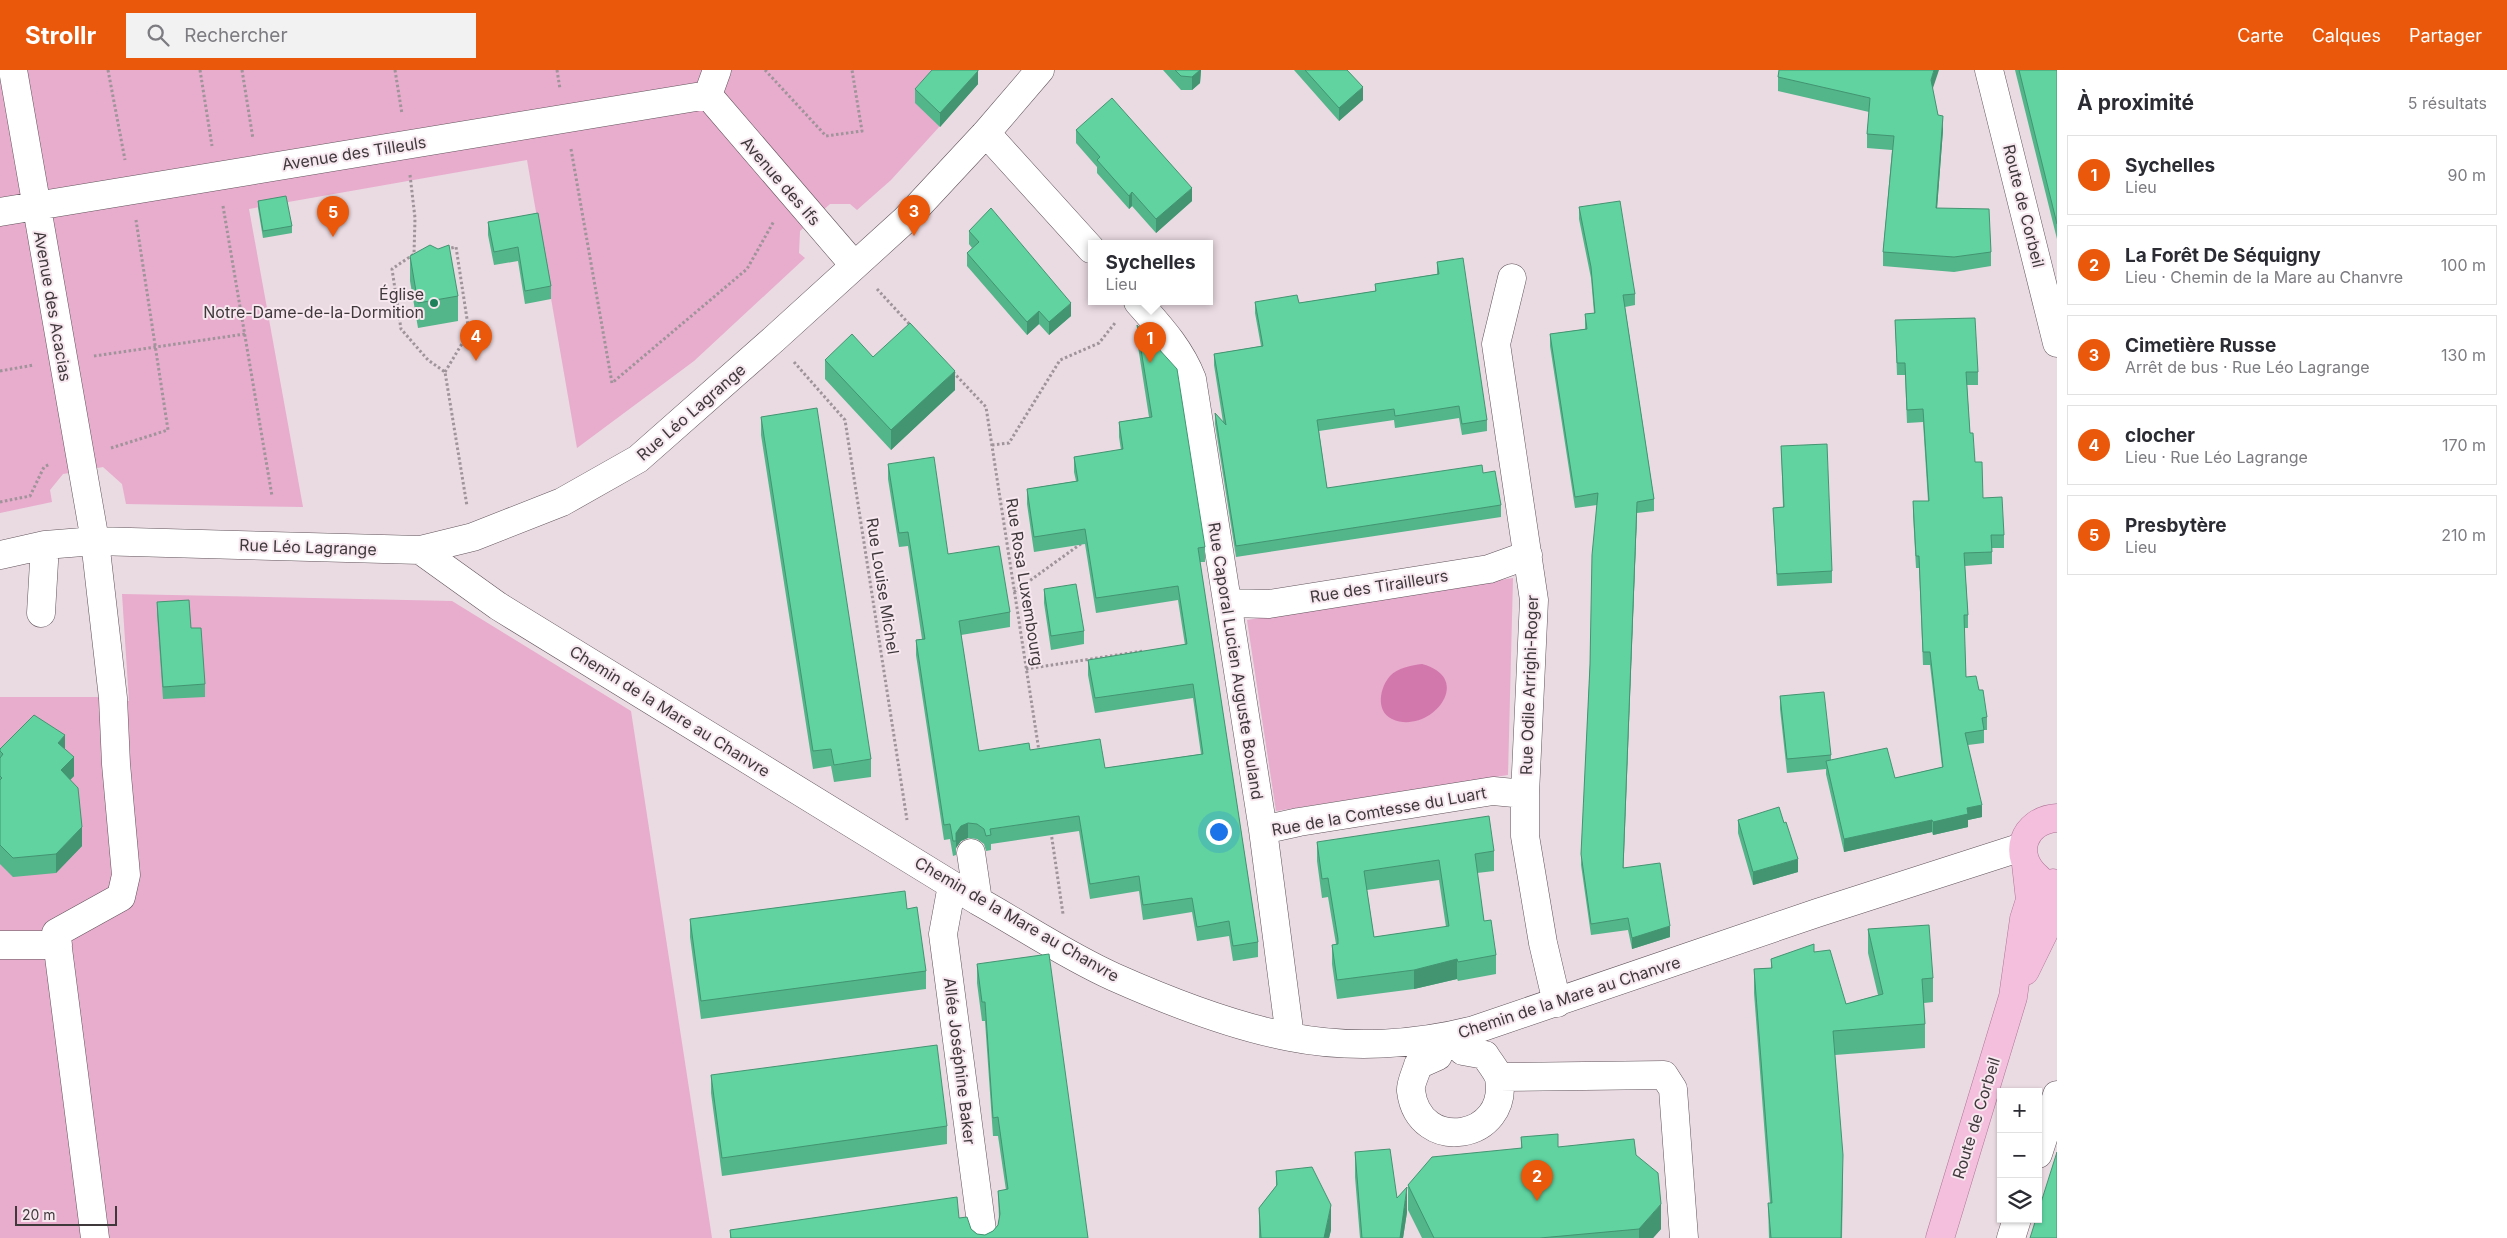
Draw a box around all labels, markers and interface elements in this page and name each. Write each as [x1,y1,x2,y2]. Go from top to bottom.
search box [126,13,476,58]
text: Strollr [25,21,96,50]
icon: search [144,21,172,49]
text: Rechercher [184,24,288,47]
text: Carte [2237,25,2284,46]
text: Calques [2312,25,2381,46]
text: Partager [2409,25,2482,46]
text: À proximité [2077,90,2194,115]
text: 5 résultats [2408,93,2487,113]
street label: Avenue des Tilleuls [280,132,428,174]
street label: Avenue des Ifs [737,133,825,229]
street label: Route de Corbeil [1999,142,2049,270]
text: Sychelles [2125,154,2215,177]
text: 1 [2091,165,2097,185]
text: 90 m [2447,165,2486,185]
text: Lieu [2125,177,2157,197]
pin: 3 [898,195,930,236]
pin: 5 [317,196,349,237]
street label: Avenue des Acacias [30,229,76,383]
popup [1088,240,1213,305]
text: La Forêt De Séquigny [2125,244,2321,267]
text: Sychelles [1105,251,1196,274]
text: 2 [2089,255,2099,275]
text: 100 m [2441,255,2486,275]
text: Lieu · Chemin de la Mare au Chanvre [2125,267,2403,287]
text: Lieu [1105,274,1137,294]
place label: Église Notre-Dame-de-la-Dormition [203,284,424,322]
marker: Église Notre-Dame-de-la-Dormition [428,297,440,309]
pin: 4 [460,320,492,361]
pin: 1 [1134,322,1166,363]
text: Cimetière Russe [2125,334,2276,357]
text: 3 [2089,345,2099,365]
text: 130 m [2441,345,2486,365]
text: Arrêt de bus · Rue Léo Lagrange [2125,357,2370,377]
street label: Rue Léo Lagrange [633,359,749,465]
text: clocher [2125,424,2195,447]
text: 4 [2089,435,2099,455]
text: 170 m [2442,435,2486,455]
text: Lieu · Rue Léo Lagrange [2125,447,2308,467]
street label: Rue Rosa Luxembourg [1002,497,1048,667]
text: Presbytère [2125,514,2227,537]
street label: Rue Louise Michel [862,516,904,656]
street label: Rue Caporal Lucien Auguste Bouland [1204,521,1268,801]
text: 5 [2089,525,2099,545]
text: 210 m [2441,525,2486,545]
street label: Rue Léo Lagrange [239,535,377,559]
text: Lieu [2125,537,2157,557]
street label: Rue des Tirailleurs [1308,565,1450,607]
street label: Rue Odile Arrighi-Roger [1516,595,1542,775]
street label: Chemin de la Mare au Chanvre [566,641,774,781]
street label: Rue de la Comtesse du Luart [1270,782,1488,840]
your location [1206,819,1232,845]
street label: Chemin de la Mare au Chanvre [911,852,1123,986]
street label: Chemin de la Mare au Chanvre [1455,952,1683,1042]
street label: Allée Joséphine Baker [940,976,980,1146]
street label: Route de Corbeil [1948,1055,2004,1181]
map controls [1997,1088,2042,1223]
button: + [1997,1088,2042,1133]
button: − [1997,1133,2042,1178]
pin: 2 [1521,1160,1553,1201]
button: layers [1997,1178,2042,1223]
scale bar [15,1203,118,1226]
text: 20 m [22,1206,56,1223]

